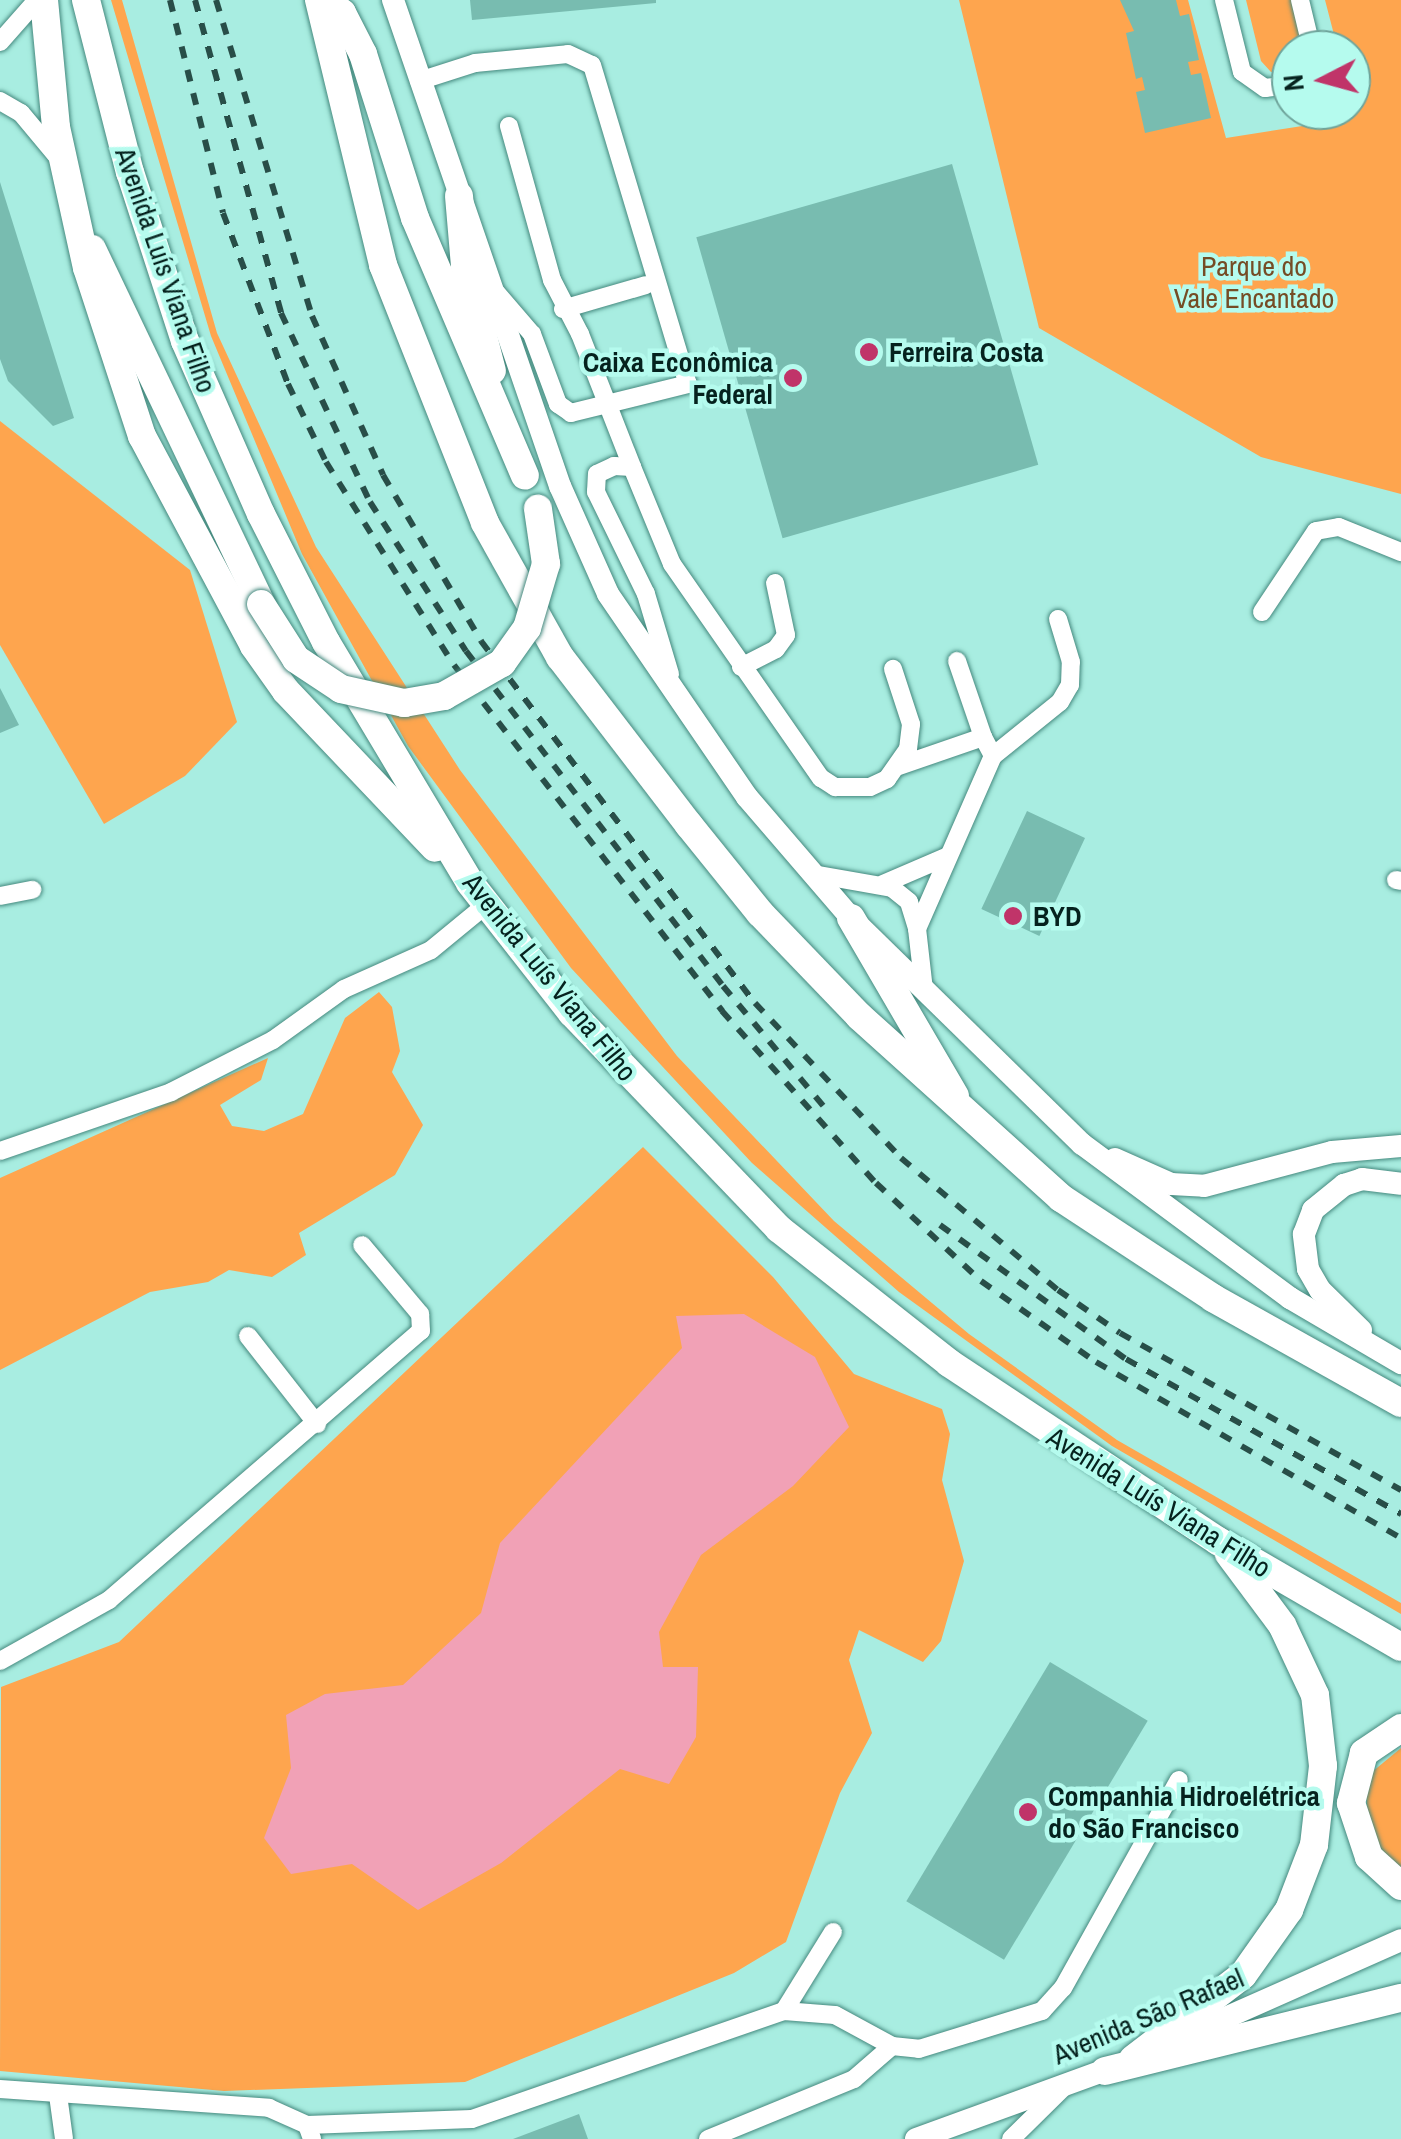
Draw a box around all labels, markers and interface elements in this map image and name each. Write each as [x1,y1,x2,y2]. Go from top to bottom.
north arrow [1271,30,1371,130]
text: N [1273,73,1313,93]
street label: Avenida Luís Viana Filho [108,143,224,397]
park label: Parque do Vale Encantado [1174,249,1334,315]
place label: Ferreira Costa [889,335,1044,369]
marker: Ferreira Costa [858,341,880,363]
place label: Caixa Econômica Federal [583,345,773,411]
marker: Caixa Econômica Federal [782,367,804,389]
street label: Avenida Luís Viana Filho [456,867,644,1087]
place label: BYD [1033,899,1081,933]
marker: BYD [1002,905,1024,927]
street label: Avenida Luís Viana Filho [1041,1420,1277,1584]
place label: Companhia Hidroelétrica do São Francisco [1048,1779,1320,1845]
marker: Companhia Hidroelétrica do São Francisco [1017,1801,1039,1823]
street label: Avenida São Rafael [1048,1961,1248,2071]

